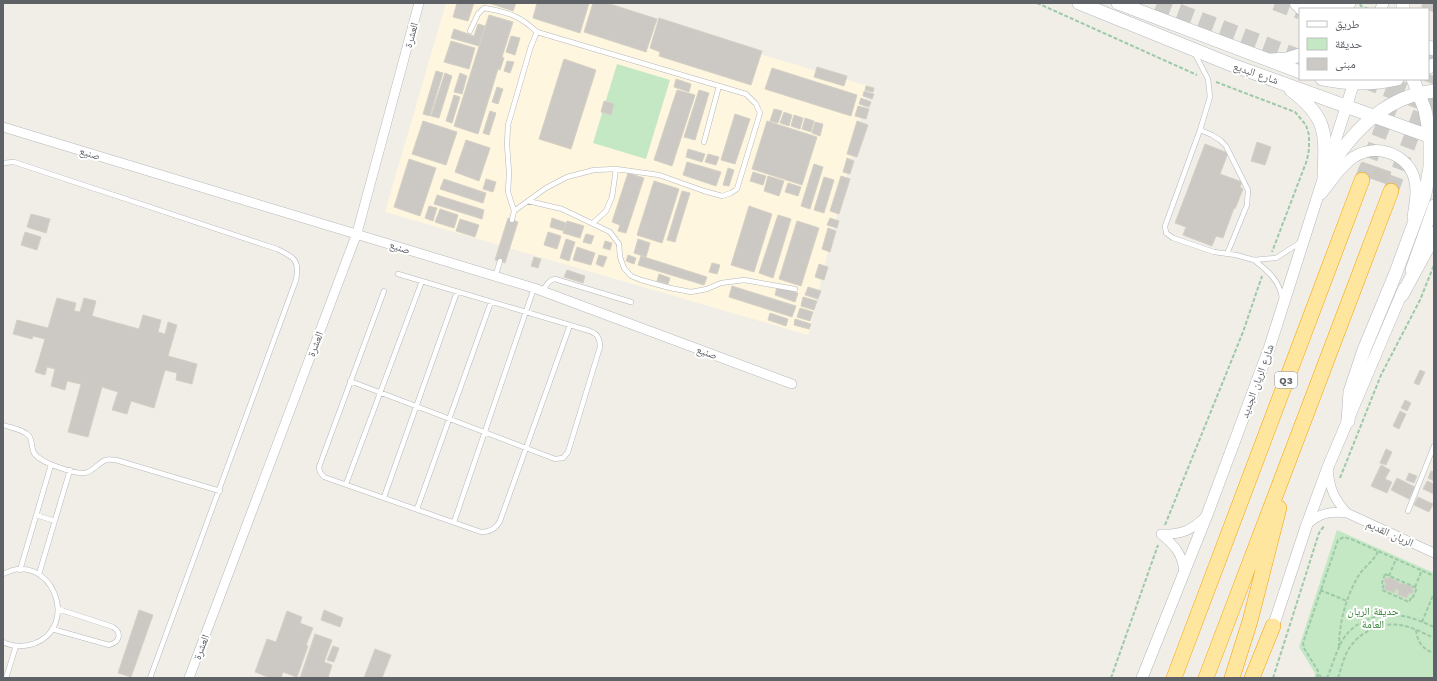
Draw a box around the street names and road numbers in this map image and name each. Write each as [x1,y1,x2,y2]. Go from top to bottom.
street label: العشرة [402,21,421,49]
street label: شارع البديع [1231,60,1280,87]
street label: صنيع [78,144,102,163]
street label: صنيع [388,238,412,257]
street label: العشرة [305,330,326,359]
street label: صنيع [695,343,719,362]
street label: شارع الريان الجديد [1238,343,1277,420]
road number: Q3 [1275,372,1297,388]
street label: الريان القديم [1364,517,1415,551]
street label: العشرة [191,633,212,662]

